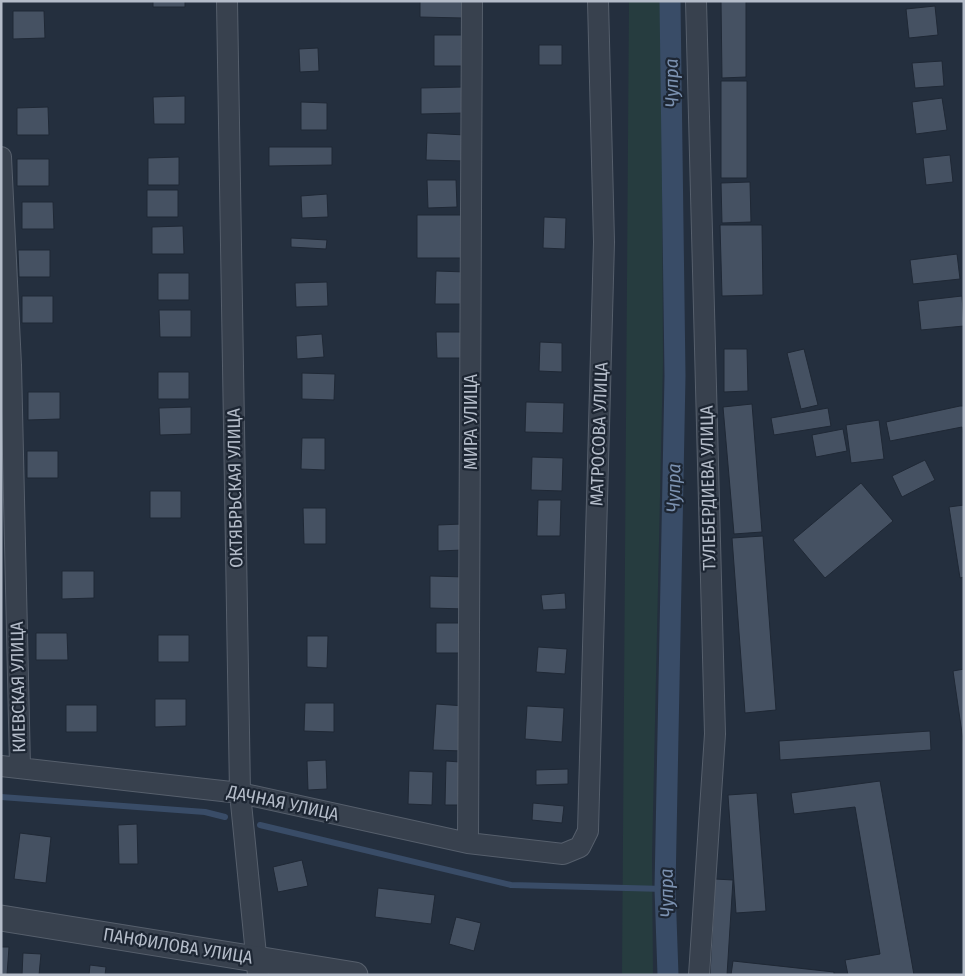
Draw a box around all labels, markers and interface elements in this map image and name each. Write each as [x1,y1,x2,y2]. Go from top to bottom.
water label: Чупра [660,58,683,108]
street label: МАТРОСОВА УЛИЦА [585,361,613,506]
street label: МИРА УЛИЦА [460,373,482,470]
street label: ТУЛЕБЕРДИЕВА УЛИЦА [696,405,720,571]
street label: ОКТЯБРЬСКАЯ УЛИЦА [223,407,247,568]
water label: Чупра [662,463,685,513]
street label: КИЕВСКАЯ УЛИЦА [6,621,30,753]
street label: ДАЧНАЯ УЛИЦА [224,780,341,826]
water label: Чупра [655,868,678,918]
street label: ПАНФИЛОВА УЛИЦА [102,923,255,969]

